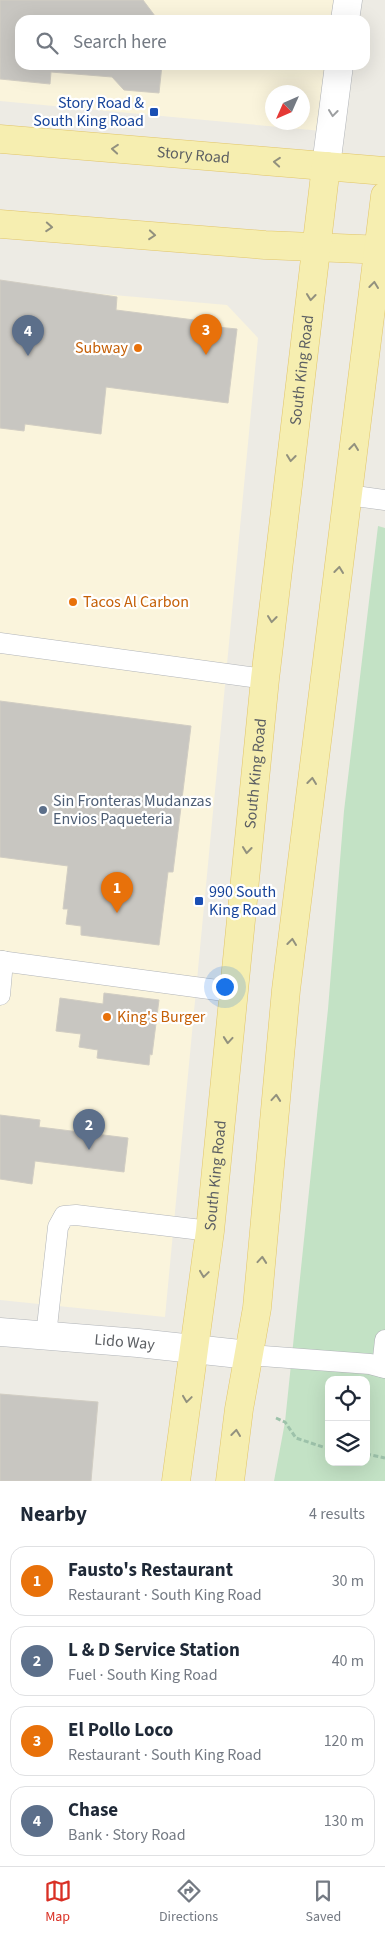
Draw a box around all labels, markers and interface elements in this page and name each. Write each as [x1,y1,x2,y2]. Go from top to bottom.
search box [15,15,370,70]
icon: search [33,29,61,57]
text: Search here [73,29,167,56]
north arrow [265,85,310,130]
place label: Story Road & South King Road [33,92,144,132]
marker: Story Road & South King Road [148,106,160,118]
one-way arrow [328,109,338,118]
street label: Story Road [156,141,231,169]
one-way arrow [111,143,119,154]
one-way arrow [273,157,281,168]
one-way arrow [45,222,53,233]
one-way arrow [148,230,156,241]
one-way arrow [368,281,379,289]
one-way arrow [306,293,317,301]
pin: 3 [190,314,222,355]
street label: South King Road [284,314,319,427]
pin: 4 [12,315,44,356]
place label: Subway [75,337,129,359]
marker: Subway [132,342,144,354]
one-way arrow [348,442,359,450]
one-way arrow [287,454,297,462]
one-way arrow [333,566,343,574]
place label: Tacos Al Carbon [83,591,189,613]
marker: Tacos Al Carbon [67,596,79,608]
one-way arrow [267,616,278,624]
street label: South King Road [239,717,272,830]
one-way arrow [306,776,317,784]
place label: Sin Fronteras Mudanzas Envios Paqueteria [53,790,212,830]
marker: Sin Fronteras Mudanzas Envios Paqueteria [37,804,49,816]
one-way arrow [242,847,253,855]
pin: 1 [101,872,133,913]
place label: 990 South King Road [209,881,277,921]
marker: 990 South King Road [193,895,205,907]
one-way arrow [286,937,297,945]
your location [212,974,238,1000]
place label: King's Burger [117,1006,206,1028]
marker: King's Burger [101,1011,113,1023]
one-way arrow [223,1036,234,1044]
one-way arrow [270,1093,281,1101]
pin: 2 [73,1109,105,1150]
street label: South King Road [199,1119,232,1232]
one-way arrow [256,1255,267,1263]
one-way arrow [199,1270,210,1278]
street label: Lido Way [94,1329,156,1356]
map controls [325,1376,370,1466]
button: locate [325,1376,370,1421]
one-way arrow [182,1395,193,1403]
button: layers [325,1421,370,1466]
one-way arrow [230,1428,241,1436]
text: Nearby [20,1499,87,1529]
text: 4 results [309,1503,365,1525]
text: Fausto's Restaurant [68,1557,233,1584]
text: 1 [33,1570,41,1592]
text: 30 m [332,1570,364,1592]
text: Restaurant · South King Road [68,1584,262,1606]
text: L & D Service Station [68,1637,240,1664]
text: 2 [33,1650,41,1672]
text: 40 m [332,1650,364,1672]
text: Fuel · South King Road [68,1664,218,1686]
text: El Pollo Loco [68,1717,173,1744]
text: 3 [33,1730,41,1752]
text: 120 m [324,1730,364,1752]
text: Restaurant · South King Road [68,1744,262,1766]
text: Chase [68,1797,118,1824]
text: 4 [33,1810,41,1832]
text: 130 m [324,1810,364,1832]
text: Bank · Story Road [68,1824,186,1846]
tab: Map [44,1877,72,1927]
tab: Directions [159,1877,218,1927]
tab: Saved [306,1877,341,1927]

